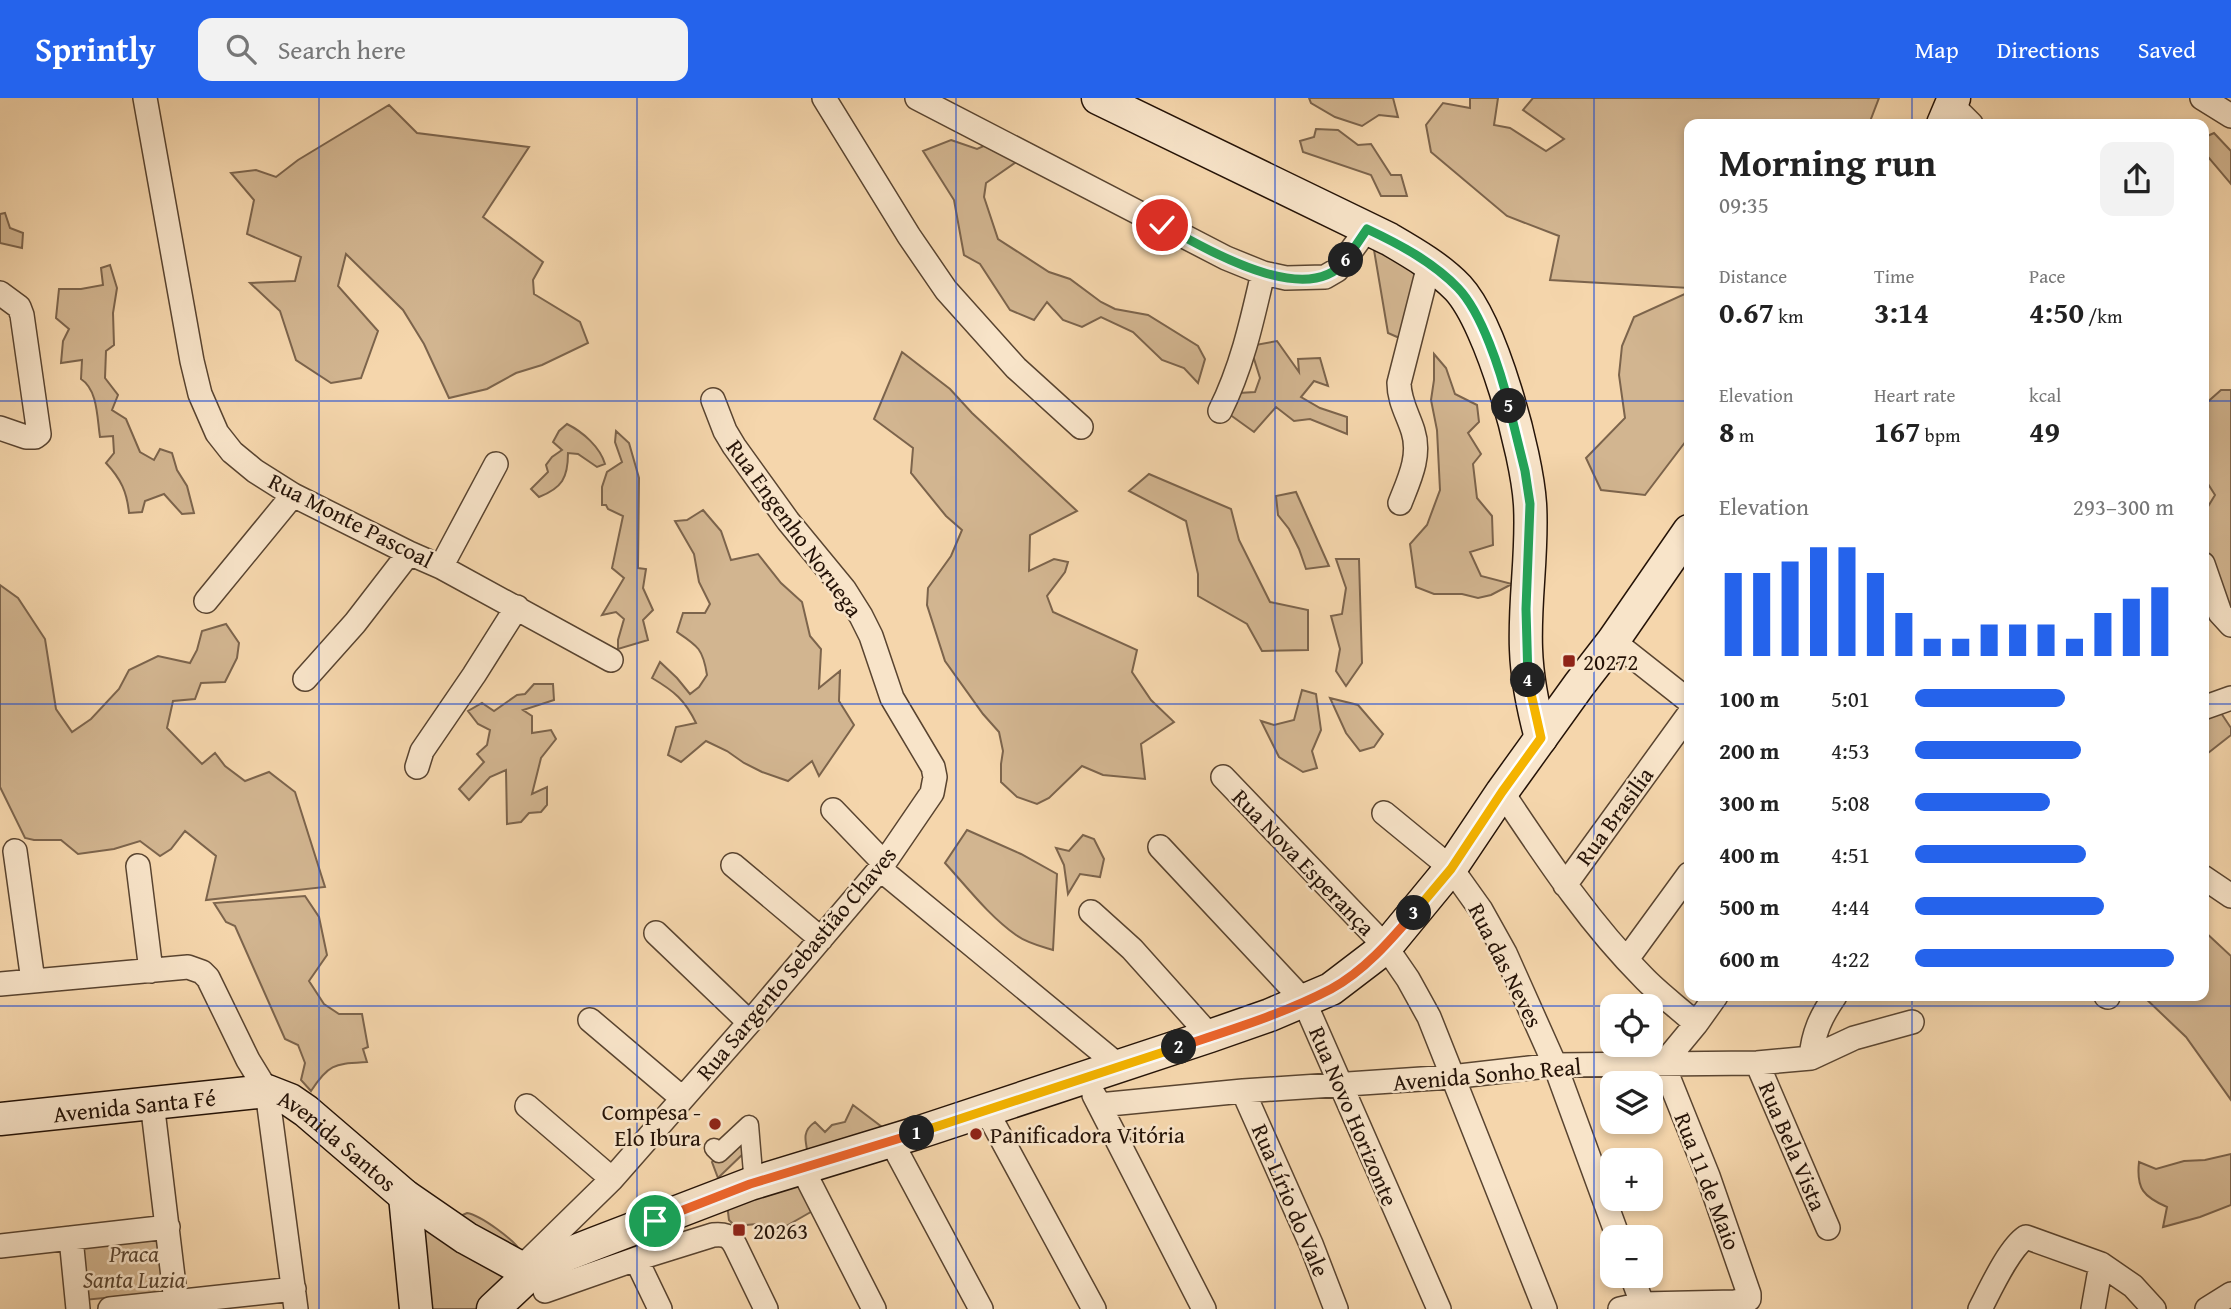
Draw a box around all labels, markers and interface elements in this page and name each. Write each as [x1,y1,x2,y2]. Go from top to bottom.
search box [198,18,688,81]
text: Sprintly [35,25,156,73]
icon: search [222,30,260,68]
text: Search here [278,30,406,69]
text: Map [1915,32,1959,67]
text: Directions [1997,32,2100,67]
text: Saved [2138,32,2196,67]
text: Morning run [1719,134,1936,190]
button: share [2100,142,2174,216]
text: 09:35 [1719,188,1769,221]
pin [1132,195,1192,255]
icon: check [1143,206,1181,244]
pin: 6 [1328,242,1364,278]
text: 6 [1341,245,1350,273]
text: Distance [1719,262,1787,290]
text: Time [1874,262,1914,290]
text: Pace [2029,262,2066,290]
text: 0.67 [1719,290,1774,334]
text: 3:14 [1874,290,1929,334]
text: 4:50 [2029,290,2084,334]
text: km [1774,302,1803,330]
text: /km [2084,302,2122,330]
text: Elevation [1719,381,1793,409]
text: Heart rate [1874,381,1955,409]
text: kcal [2029,381,2061,409]
pin: 5 [1492,388,1526,424]
text: 5 [1504,391,1513,419]
text: 8 [1719,409,1735,453]
text: 167 [1874,409,1921,453]
text: 49 [2029,409,2060,453]
text: m [1735,421,1754,449]
text: bpm [1921,421,1960,449]
street label: Rua Engenho Noruega [719,432,871,624]
street label: Rua Monte Pascoal [263,464,439,576]
text: Elevation [1719,490,1809,523]
text: 293–300 m [2073,490,2174,523]
place label: 20272 [1583,645,1638,678]
marker: 20272 [1561,653,1577,669]
pin: 4 [1510,662,1546,698]
text: 4 [1523,665,1532,693]
text: 100 m [1719,682,1780,715]
text: 5:01 [1831,682,1870,715]
text: 200 m [1719,734,1780,767]
text: 4:53 [1831,734,1870,767]
street label: Rua Brasilia [1567,760,1661,872]
street label: Rua Nova Esperança [1225,781,1383,943]
text: 300 m [1719,786,1780,819]
text: 5:08 [1831,786,1870,819]
text: 400 m [1719,838,1780,871]
text: 4:51 [1831,838,1870,871]
street label: Rua Sargento Sebastião Chaves [688,839,904,1087]
text: 500 m [1719,890,1780,923]
text: 4:44 [1831,890,1870,923]
pin: 3 [1396,896,1432,930]
street label: Rua das Neves [1461,897,1551,1033]
text: 3 [1409,898,1418,926]
text: 600 m [1719,942,1780,975]
text: 4:22 [1831,942,1870,975]
map controls [1600,994,1663,1288]
button: locate [1600,994,1663,1057]
street label: Rua Novo Horizonte [1301,1021,1407,1211]
pin: 2 [1162,1030,1196,1065]
text: 2 [1174,1032,1183,1060]
street label: Avenida Sonho Real [1391,1049,1583,1099]
button: layers [1600,1071,1663,1134]
street label: Rua Bela Vista [1751,1076,1835,1216]
street label: Avenida Santa Fé [51,1080,217,1130]
street label: Avenida Santos [273,1081,404,1199]
place label: Compesa - Elo Ibura [602,1095,701,1154]
street label: Rua 11 de Maio [1667,1107,1749,1255]
marker: Compesa - Elo Ibura [707,1116,723,1132]
pin: 1 [900,1116,934,1150]
text: 1 [912,1118,921,1146]
place label: Panificadora Vitória [990,1118,1185,1151]
street label: Rua Lírio do Vale [1244,1119,1338,1281]
marker: Panificadora Vitória [968,1126,984,1142]
button: + [1600,1148,1663,1211]
pin [625,1191,685,1251]
icon: arrive [636,1202,674,1240]
place label: 20263 [753,1214,808,1247]
marker: 20263 [731,1222,747,1238]
button: − [1600,1225,1663,1288]
park label: Praca Santa Luzia [83,1237,186,1296]

